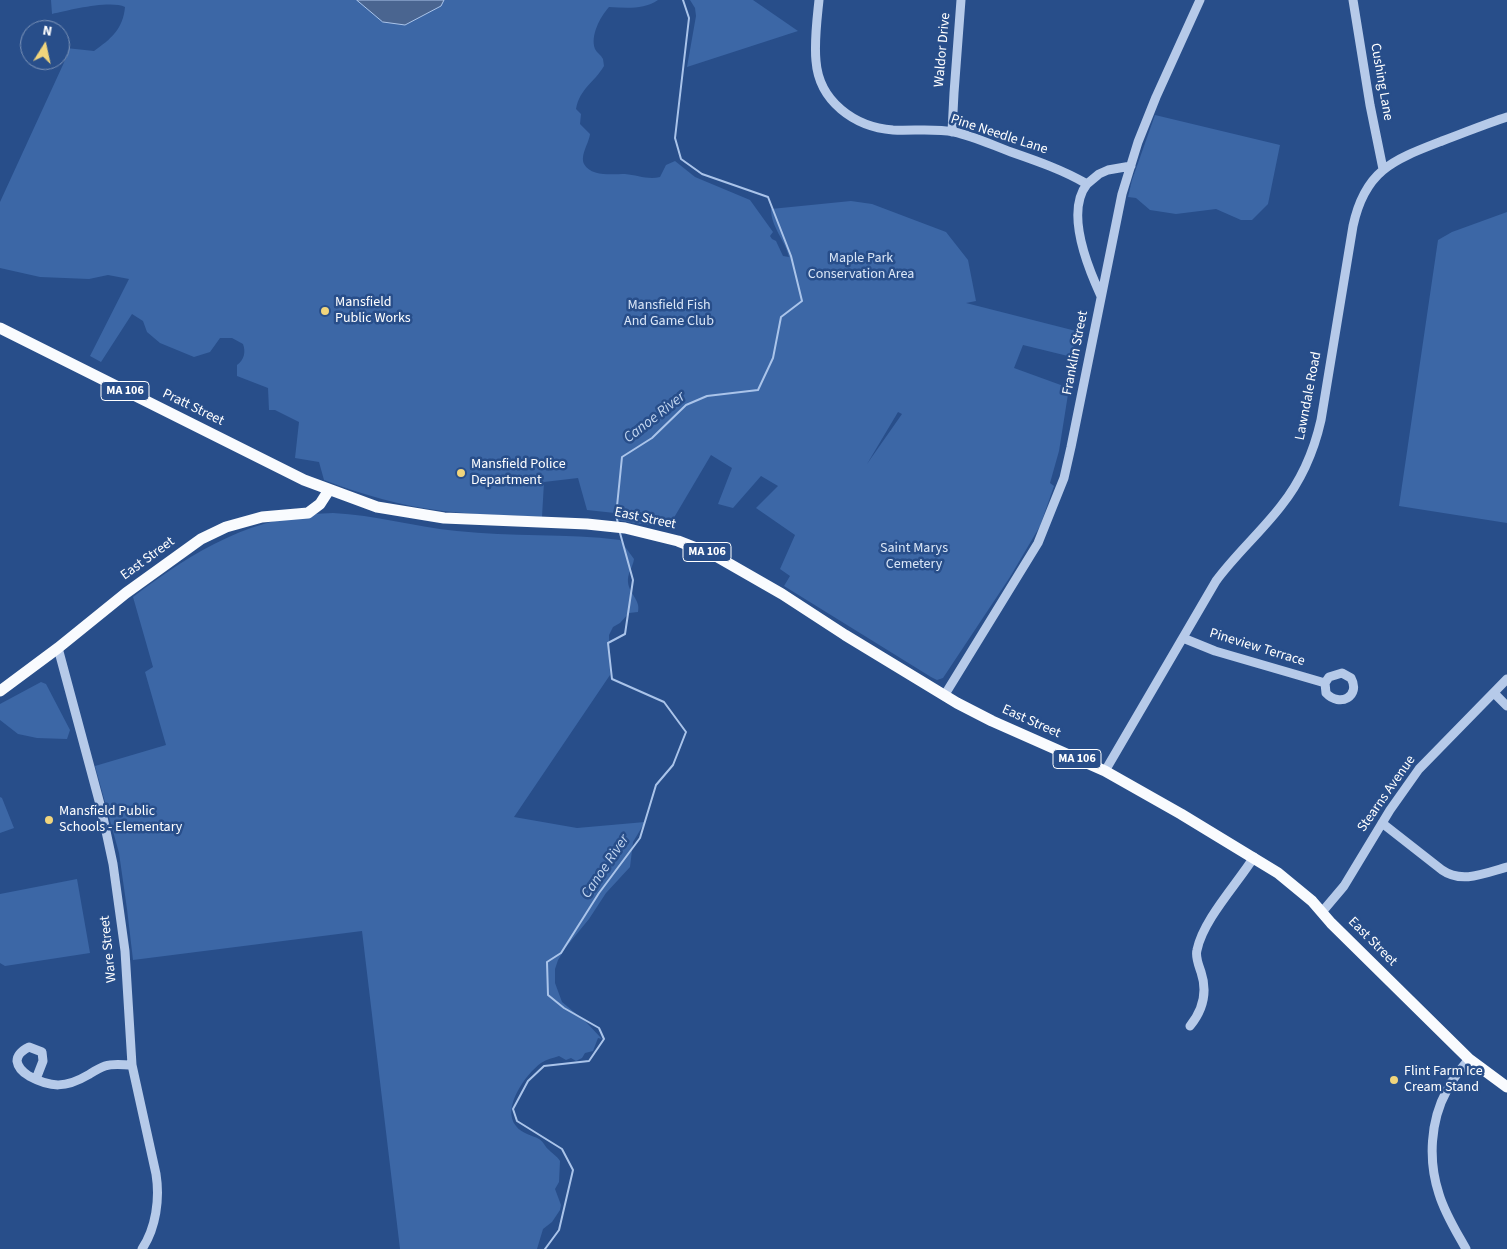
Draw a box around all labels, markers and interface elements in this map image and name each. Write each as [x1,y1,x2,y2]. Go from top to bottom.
street label: Waldor Drive [931,12,955,88]
north arrow [20,20,70,70]
text: N [41,21,54,42]
street label: Cushing Lane [1366,42,1396,122]
street label: Pine Needle Lane [948,111,1050,159]
park label: Maple Park Conservation Area [808,251,914,284]
place label: Mansfield Public Works [335,295,411,328]
park label: Mansfield Fish And Game Club [624,298,714,331]
marker: Mansfield Public Works [319,305,331,317]
street label: Franklin Street [1060,310,1092,396]
street label: Lawndale Road [1292,350,1326,442]
road number: MA 106 [101,382,149,401]
street label: Pratt Street [159,386,227,430]
water label: Canoe River [621,388,689,448]
place label: Mansfield Police Department [471,457,566,490]
marker: Mansfield Police Department [455,467,467,479]
street label: East Street [613,504,677,534]
street label: East Street [118,534,178,584]
park label: Saint Marys Cemetery [880,541,948,574]
road number: MA 106 [683,542,731,562]
street label: Pineview Terrace [1207,626,1307,670]
street label: East Street [999,702,1063,742]
road number: MA 106 [1053,750,1101,769]
street label: Stearns Avenue [1354,752,1420,836]
place label: Mansfield Public Schools - Elementary [59,804,182,836]
marker: Mansfield Public Schools - Elementary [43,814,55,826]
water label: Canoe River [578,832,634,902]
street label: East Street [1344,914,1400,970]
street label: Ware Street [97,915,121,983]
place label: Flint Farm Ice Cream Stand [1404,1064,1483,1096]
marker: Flint Farm Ice Cream Stand [1388,1074,1400,1086]

